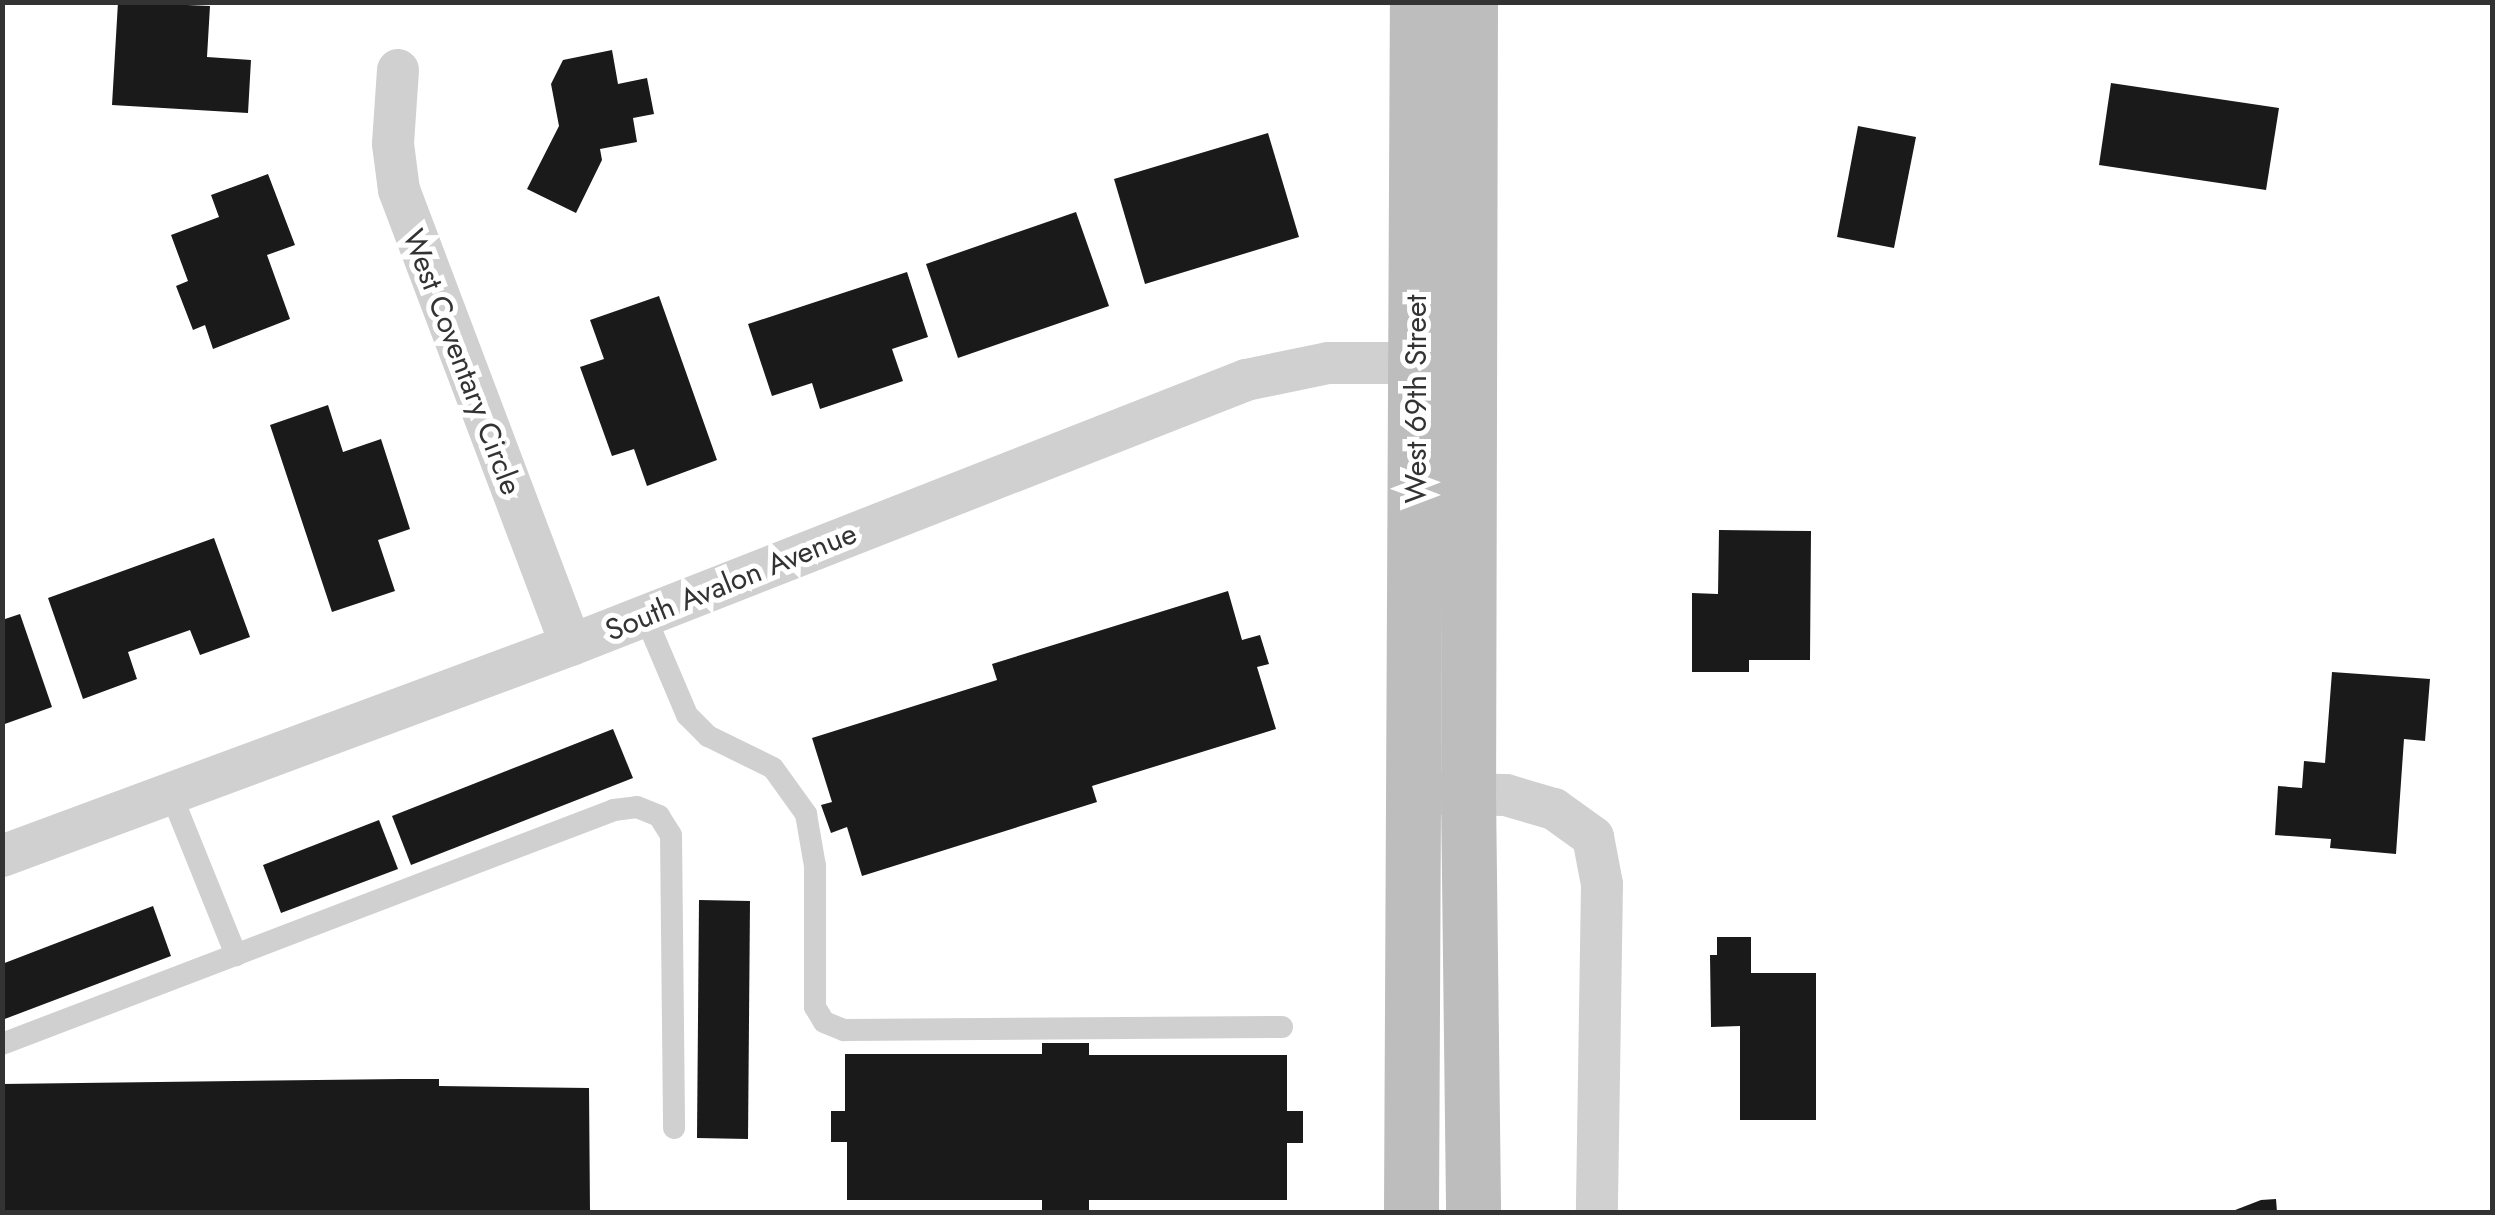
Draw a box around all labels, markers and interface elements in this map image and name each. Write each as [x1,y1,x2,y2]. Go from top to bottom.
street label: West Coventary Circle [395,224,529,500]
street label: West 69th Street [1398,294,1434,504]
street label: South Avalon Avenue [600,515,862,649]

